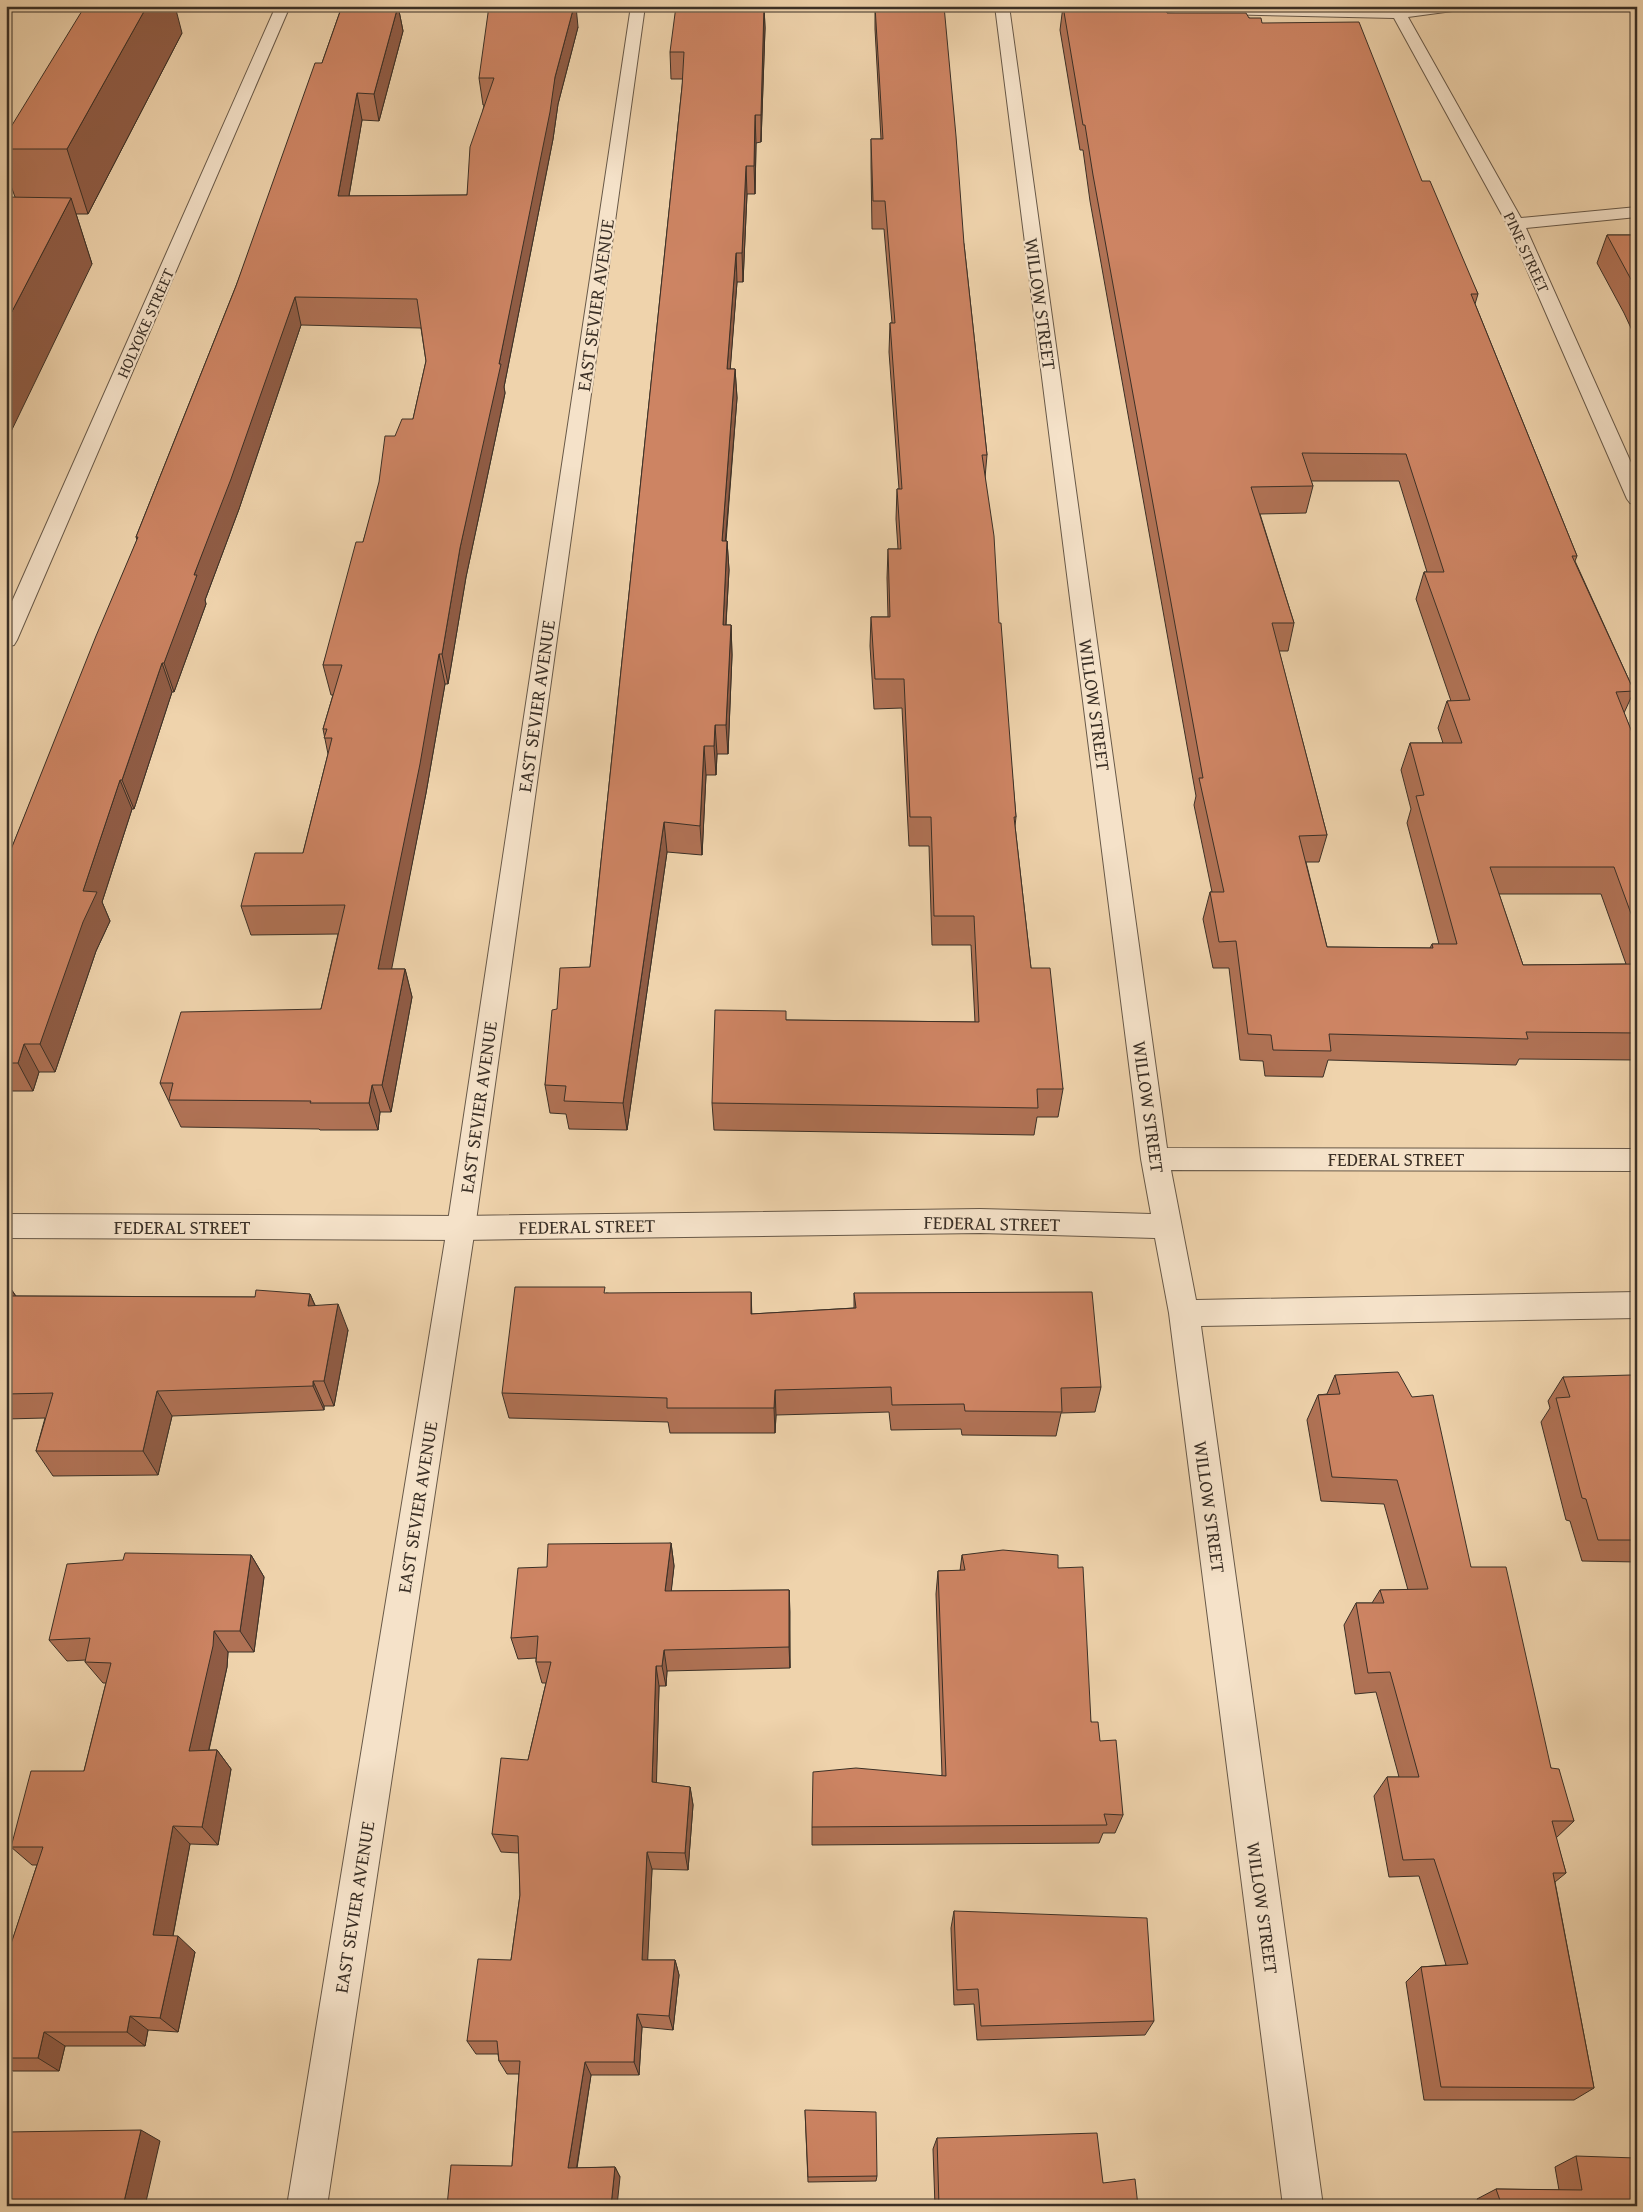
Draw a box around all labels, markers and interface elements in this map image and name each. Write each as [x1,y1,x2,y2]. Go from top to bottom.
street label: PINE STREET [1498,208,1556,296]
street label: EAST SEVIER AVENUE [569,217,621,393]
street label: WILLOW STREET [1018,236,1064,372]
street label: HOLYOKE STREET [110,264,180,382]
street label: EAST SEVIER AVENUE [510,618,562,794]
street label: WILLOW STREET [1072,637,1118,773]
street label: EAST SEVIER AVENUE [452,1019,504,1195]
street label: WILLOW STREET [1126,1039,1172,1175]
street label: FEDERAL STREET [1328,1145,1465,1173]
street label: FEDERAL STREET [923,1208,1061,1238]
street label: FEDERAL STREET [518,1211,656,1241]
street label: FEDERAL STREET [114,1213,251,1241]
street label: EAST SEVIER AVENUE [390,1419,444,1595]
street label: WILLOW STREET [1187,1439,1233,1575]
street label: EAST SEVIER AVENUE [327,1819,381,1995]
street label: WILLOW STREET [1240,1840,1286,1976]

